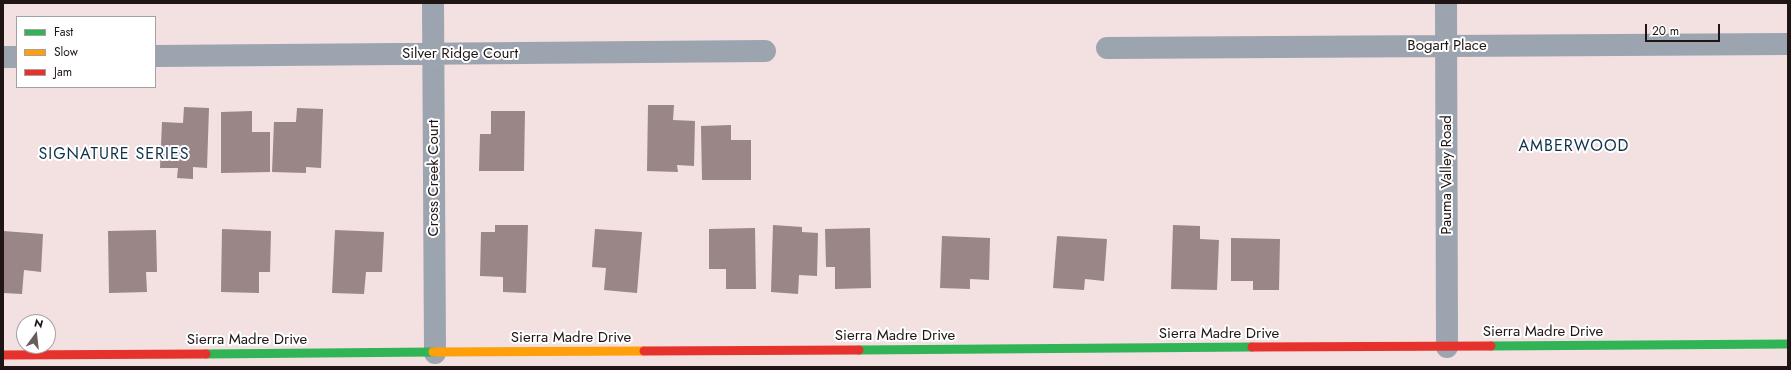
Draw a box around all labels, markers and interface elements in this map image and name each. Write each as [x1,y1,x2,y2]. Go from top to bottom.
legend [16,16,156,88]
scale bar [1647,16,1722,42]
text: 20 m [1652,22,1679,40]
text: Fast [54,23,73,41]
street label: Bogart Place [1407,37,1487,55]
text: Slow [54,43,78,61]
street label: Silver Ridge Court [402,45,518,63]
text: Jam [54,63,72,81]
street label: Pauma Valley Road [1438,115,1456,235]
street label: Cross Creek Court [425,120,443,236]
district label: AMBERWOOD [1519,137,1629,157]
district label: SIGNATURE SERIES [39,145,189,165]
north arrow [16,314,56,354]
text: N [33,315,45,332]
street label: Sierra Madre Drive [1483,323,1603,341]
street label: Sierra Madre Drive [1159,325,1279,343]
street label: Sierra Madre Drive [835,327,955,345]
street label: Sierra Madre Drive [511,329,631,347]
street label: Sierra Madre Drive [187,331,307,349]

